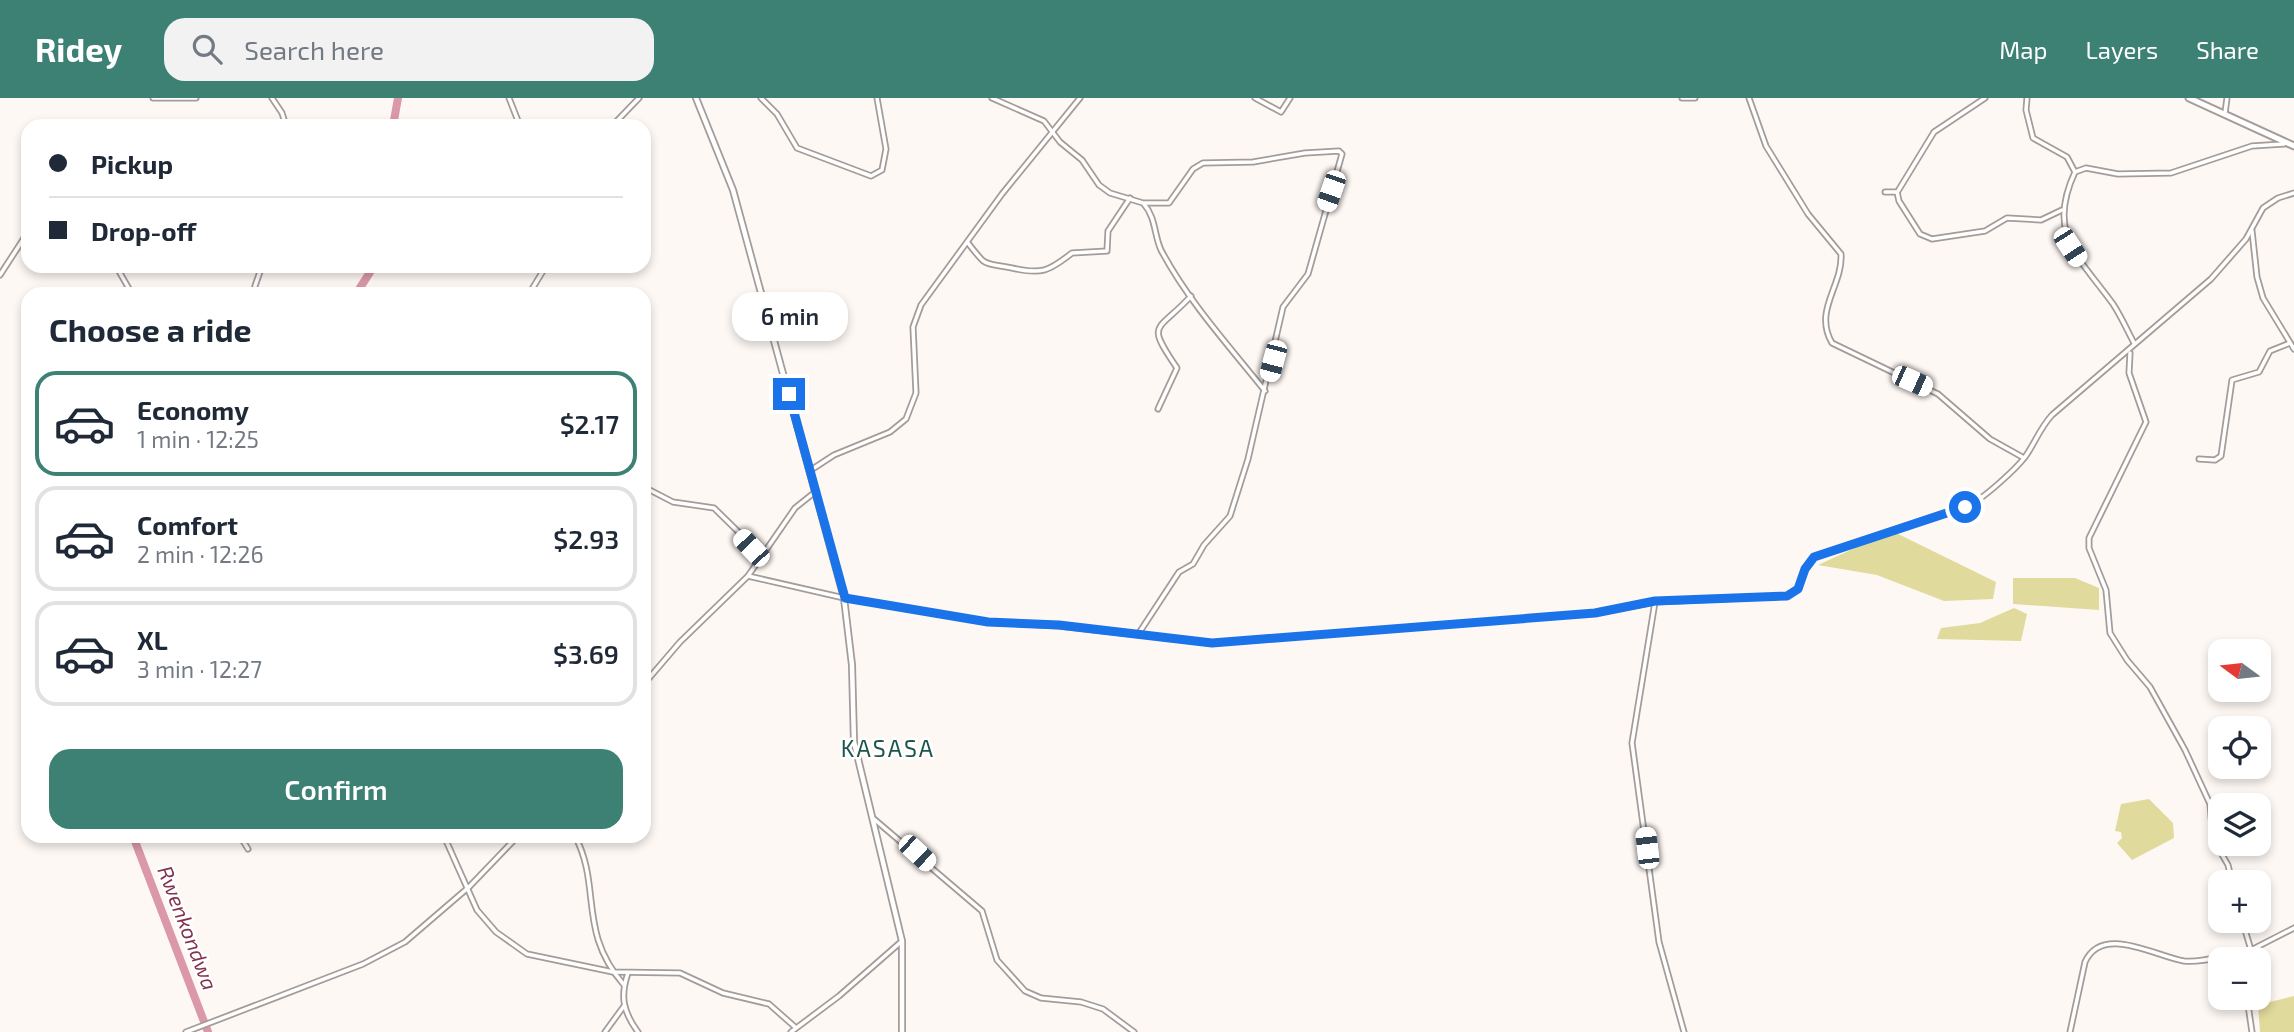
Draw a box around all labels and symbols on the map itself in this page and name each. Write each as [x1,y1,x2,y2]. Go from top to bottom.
car [1315,168,1348,214]
car [2050,224,2091,270]
callout: 6 min [731,292,847,342]
car [1258,338,1289,384]
car [1889,363,1936,399]
route end [773,378,805,410]
route start [1949,491,1981,523]
car [729,525,774,571]
north arrow [2208,639,2272,702]
district label: KASASA [841,734,935,762]
car [1635,826,1660,870]
car [895,831,940,875]
water label: Rwenkondwa [153,862,224,993]

